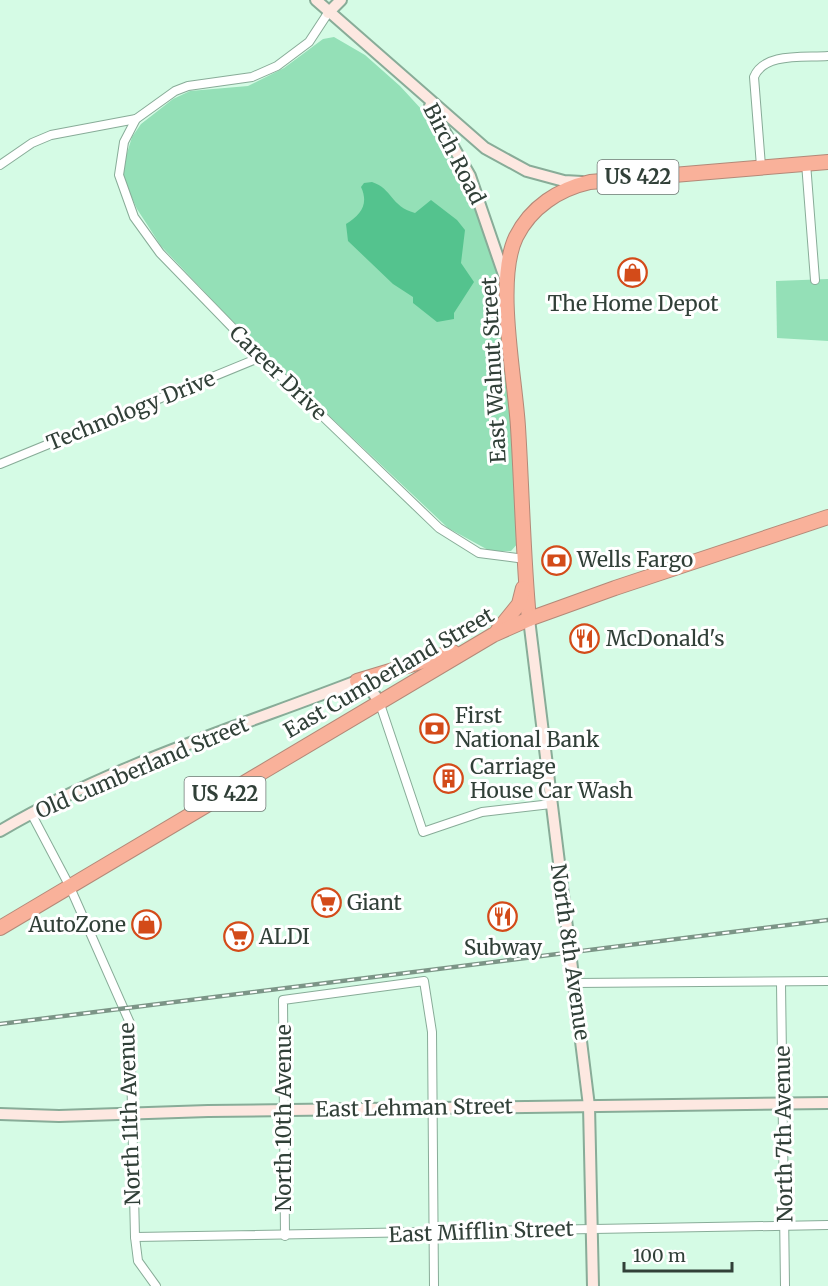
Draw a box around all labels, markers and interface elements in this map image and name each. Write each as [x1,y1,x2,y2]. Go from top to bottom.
street label: Birch Road [417,99,492,209]
road number: US 422 [598,160,678,194]
shop icon: The Home Depot [617,257,649,289]
street label: East Walnut Street [475,276,512,464]
place label: The Home Depot [547,290,719,317]
street label: Career Drive [224,319,333,426]
street label: Technology Drive [43,364,219,457]
bank icon: Wells Fargo [540,544,572,576]
place label: Wells Fargo [576,546,693,573]
street label: East Cumberland Street [279,601,499,744]
restaurant icon: McDonald's [569,623,601,655]
place label: McDonald's [606,625,725,652]
place label: First National Bank [455,702,600,753]
street label: Old Cumberland Street [31,710,252,825]
bank icon: First National Bank [418,712,450,744]
place label: Carriage House Car Wash [470,753,633,804]
building icon: Carriage House Car Wash [433,763,465,795]
road number: US 422 [184,777,266,811]
street label: North 8th Avenue [545,862,596,1042]
supermarket icon: Giant [310,887,342,919]
place label: Giant [347,889,402,916]
restaurant icon: Subway [487,901,519,933]
shop icon: AutoZone [131,909,163,941]
place label: AutoZone [27,911,126,938]
supermarket icon: ALDI [222,921,254,953]
place label: ALDI [258,923,310,950]
place label: Subway [464,934,543,961]
street label: North 11th Avenue [113,1022,146,1206]
street label: North 10th Avenue [270,1024,297,1212]
street label: North 7th Avenue [768,1045,799,1223]
street label: East Lehman Street [315,1092,513,1123]
street label: East Mifflin Street [388,1215,574,1248]
scale bar [624,1235,732,1273]
text: 100 m [633,1244,686,1267]

